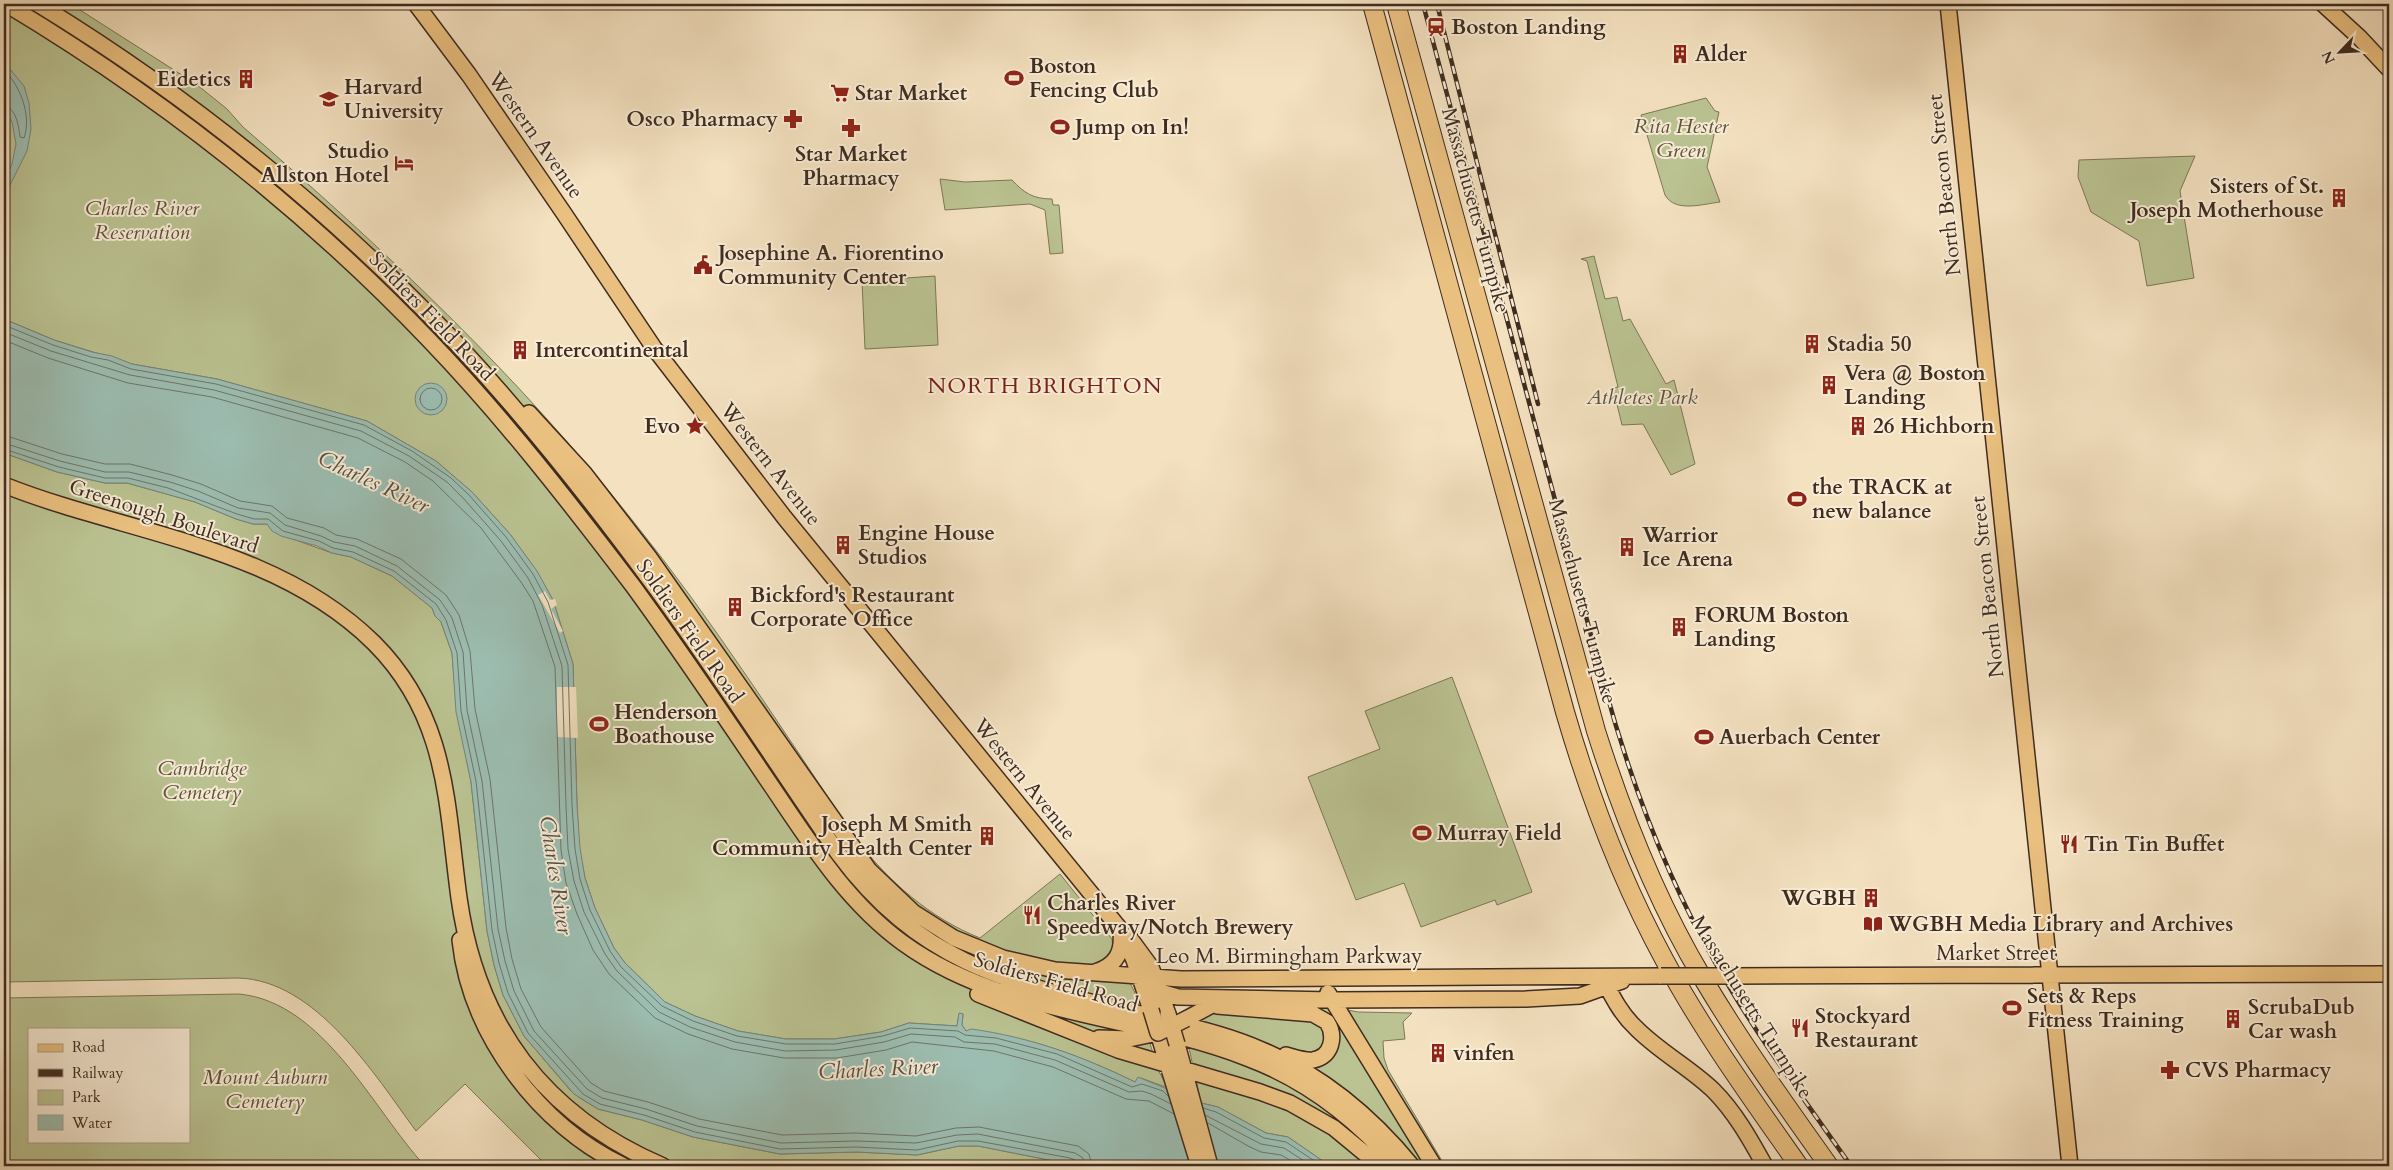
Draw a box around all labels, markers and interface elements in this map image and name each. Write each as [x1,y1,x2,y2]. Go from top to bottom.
place label: Boston Landing [1451,13,1606,42]
station icon: Boston Landing [1425,16,1447,38]
north arrow [2316,28,2366,78]
place label: Alder [1695,40,1747,69]
building icon: Alder [1669,43,1691,65]
text: N [2317,48,2340,67]
place label: Boston Fencing Club [1029,52,1159,105]
place label: Eidetics [157,65,231,94]
street label: Western Avenue [480,65,590,205]
sports icon: Boston Fencing Club [1003,67,1025,89]
building icon: Eidetics [235,68,257,90]
place label: Harvard University [344,73,444,126]
place label: Star Market [855,79,968,108]
supermarket icon: Star Market [829,82,851,104]
school or university icon: Harvard University [318,88,340,110]
street label: North Beacon Street [1920,92,1968,277]
street label: Massachusetts Turnpike [1434,104,1517,316]
place label: Osco Pharmacy [626,105,778,134]
pharmacy icon: Osco Pharmacy [782,108,804,130]
park label: Rita Hester Green [1633,112,1730,165]
place label: Jump on In! [1072,113,1189,142]
sports icon: Jump on In! [1049,116,1071,138]
pharmacy icon: Star Market Pharmacy [840,117,862,139]
place label: Studio Allston Hotel [261,137,389,190]
place label: Star Market Pharmacy [795,140,908,193]
hotel icon: Studio Allston Hotel [393,152,415,174]
place label: Sisters of St. Joseph Motherhouse [2127,172,2324,225]
building icon: Sisters of St. Joseph Motherhouse [2328,187,2350,209]
park label: Charles River Reservation [85,194,200,247]
place label: Josephine A. Fiorentino Community Center [715,239,944,292]
street label: Soldiers Field Road [362,245,501,388]
public building icon: Josephine A. Fiorentino Community Center [692,254,714,276]
place label: Stadia 50 [1827,330,1912,359]
building icon: Stadia 50 [1801,333,1823,355]
place label: Intercontinental [535,336,689,365]
building icon: Intercontinental [509,339,531,361]
place label: Vera @ Boston Landing [1844,359,1986,412]
district label: NORTH BRIGHTON [928,371,1162,401]
building icon: Vera @ Boston Landing [1818,374,1840,396]
park label: Athletes Park [1585,383,1698,412]
street label: Western Avenue [713,396,828,532]
place label: Evo [644,412,680,441]
place label: 26 Hichborn [1873,412,1995,441]
place icon: Evo [684,415,706,437]
building icon: 26 Hichborn [1847,415,1869,437]
water label: Charles River [313,443,435,521]
street label: Greenough Boulevard [65,472,262,561]
place label: the TRACK at new balance [1812,473,1952,526]
sports icon: the TRACK at new balance [1786,488,1808,510]
street label: North Beacon Street [1963,494,2011,679]
street label: Massachusetts Turnpike [1541,495,1624,707]
place label: Engine House Studios [858,519,995,572]
place label: Warrior Ice Arena [1641,521,1734,574]
building icon: Engine House Studios [832,534,854,556]
building icon: Warrior Ice Arena [1616,536,1638,558]
street label: Soldiers Field Road [629,553,750,709]
place label: Bickford's Restaurant Corporate Office [750,581,955,634]
building icon: Bickford's Restaurant Corporate Office [724,596,746,618]
place label: FORUM Boston Landing [1694,601,1850,654]
building icon: FORUM Boston Landing [1668,616,1690,638]
place label: Henderson Boathouse [614,698,718,751]
street label: Western Avenue [966,711,1083,846]
sports icon: Henderson Boathouse [588,713,610,735]
place label: Auerbach Center [1719,723,1881,752]
sports icon: Auerbach Center [1693,726,1715,748]
park label: Cambridge Cemetery [158,754,247,807]
place label: Joseph M Smith Community Health Center [712,810,973,863]
water label: Charles River [532,814,580,937]
place label: Murray Field [1437,819,1562,848]
sports icon: Murray Field [1411,822,1433,844]
building icon: Joseph M Smith Community Health Center [976,825,998,847]
place label: Tin Tin Buffet [2084,830,2225,859]
restaurant icon: Tin Tin Buffet [2058,833,2080,855]
place label: WGBH [1780,884,1856,913]
building icon: WGBH [1860,887,1882,909]
place label: Charles River Speedway/Notch Brewery [1047,889,1294,942]
restaurant icon: Charles River Speedway/Notch Brewery [1021,904,1043,926]
street label: Massachusetts Turnpike [1683,910,1820,1105]
place label: WGBH Media Library and Archives [1887,910,2233,939]
library icon: WGBH Media Library and Archives [1862,913,1884,935]
street label: Market Street [1936,939,2056,968]
street label: Leo M. Birmingham Parkway [1156,942,1422,971]
street label: Soldiers Field Road [970,945,1142,1020]
place label: Sets & Reps Fitness Training [2027,982,2184,1035]
place label: ScrubaDub Car wash [2248,993,2355,1046]
sports icon: Sets & Reps Fitness Training [2001,997,2023,1019]
place label: Stockyard Restaurant [1815,1002,1918,1055]
building icon: ScrubaDub Car wash [2222,1008,2244,1030]
restaurant icon: Stockyard Restaurant [1789,1017,1811,1039]
legend [28,1028,190,1142]
text: Road [72,1037,105,1057]
place label: vinfen [1453,1039,1515,1068]
building icon: vinfen [1427,1042,1449,1064]
water label: Charles River [818,1051,939,1087]
place label: CVS Pharmacy [2185,1056,2332,1085]
pharmacy icon: CVS Pharmacy [2159,1059,2181,1081]
text: Railway [72,1063,123,1083]
park label: Mount Auburn Cemetery [203,1063,328,1116]
text: Park [72,1087,101,1107]
text: Water [71,1113,113,1133]

